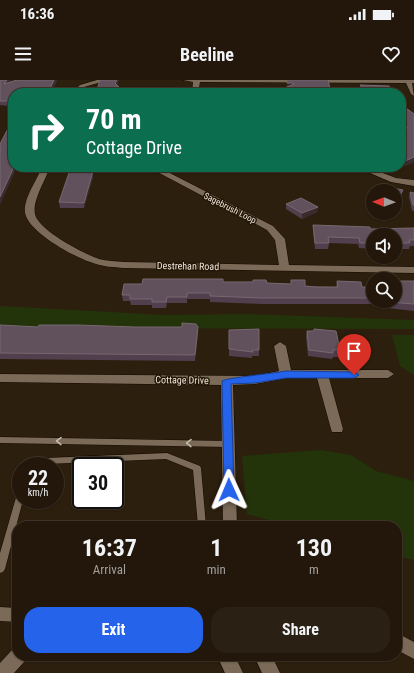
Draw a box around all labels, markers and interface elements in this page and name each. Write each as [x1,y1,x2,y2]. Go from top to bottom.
text: 16:36 [20,5,54,23]
icon: menu [12,43,34,65]
icon: heart [380,43,402,65]
text: Beeline [180,44,234,65]
text: 70 m [86,103,142,136]
icon: right [20,104,72,156]
text: Cottage Drive [86,137,182,158]
north arrow [366,184,402,220]
map controls [366,184,402,308]
street label: Sagebrush Loop [202,191,258,226]
button: sound [366,228,402,264]
street label: Destrehan Road [157,260,219,272]
button: search [366,272,402,308]
pin [337,334,371,375]
icon: arrive [343,340,365,362]
street label: Cottage Drive [155,374,209,386]
one-way arrow [56,437,62,445]
one-way arrow [186,439,192,447]
speed limit sign: 30 [72,457,124,509]
text: 22 [28,466,48,490]
position arrow [208,469,250,511]
text: km/h [28,487,48,498]
text: 16:37 [82,534,137,562]
text: 1 [210,534,222,562]
text: 130 [296,534,332,562]
text: Arrival [93,562,126,577]
text: min [207,562,226,577]
text: m [309,562,319,577]
button: Exit [24,607,203,653]
button: Share [211,607,390,653]

